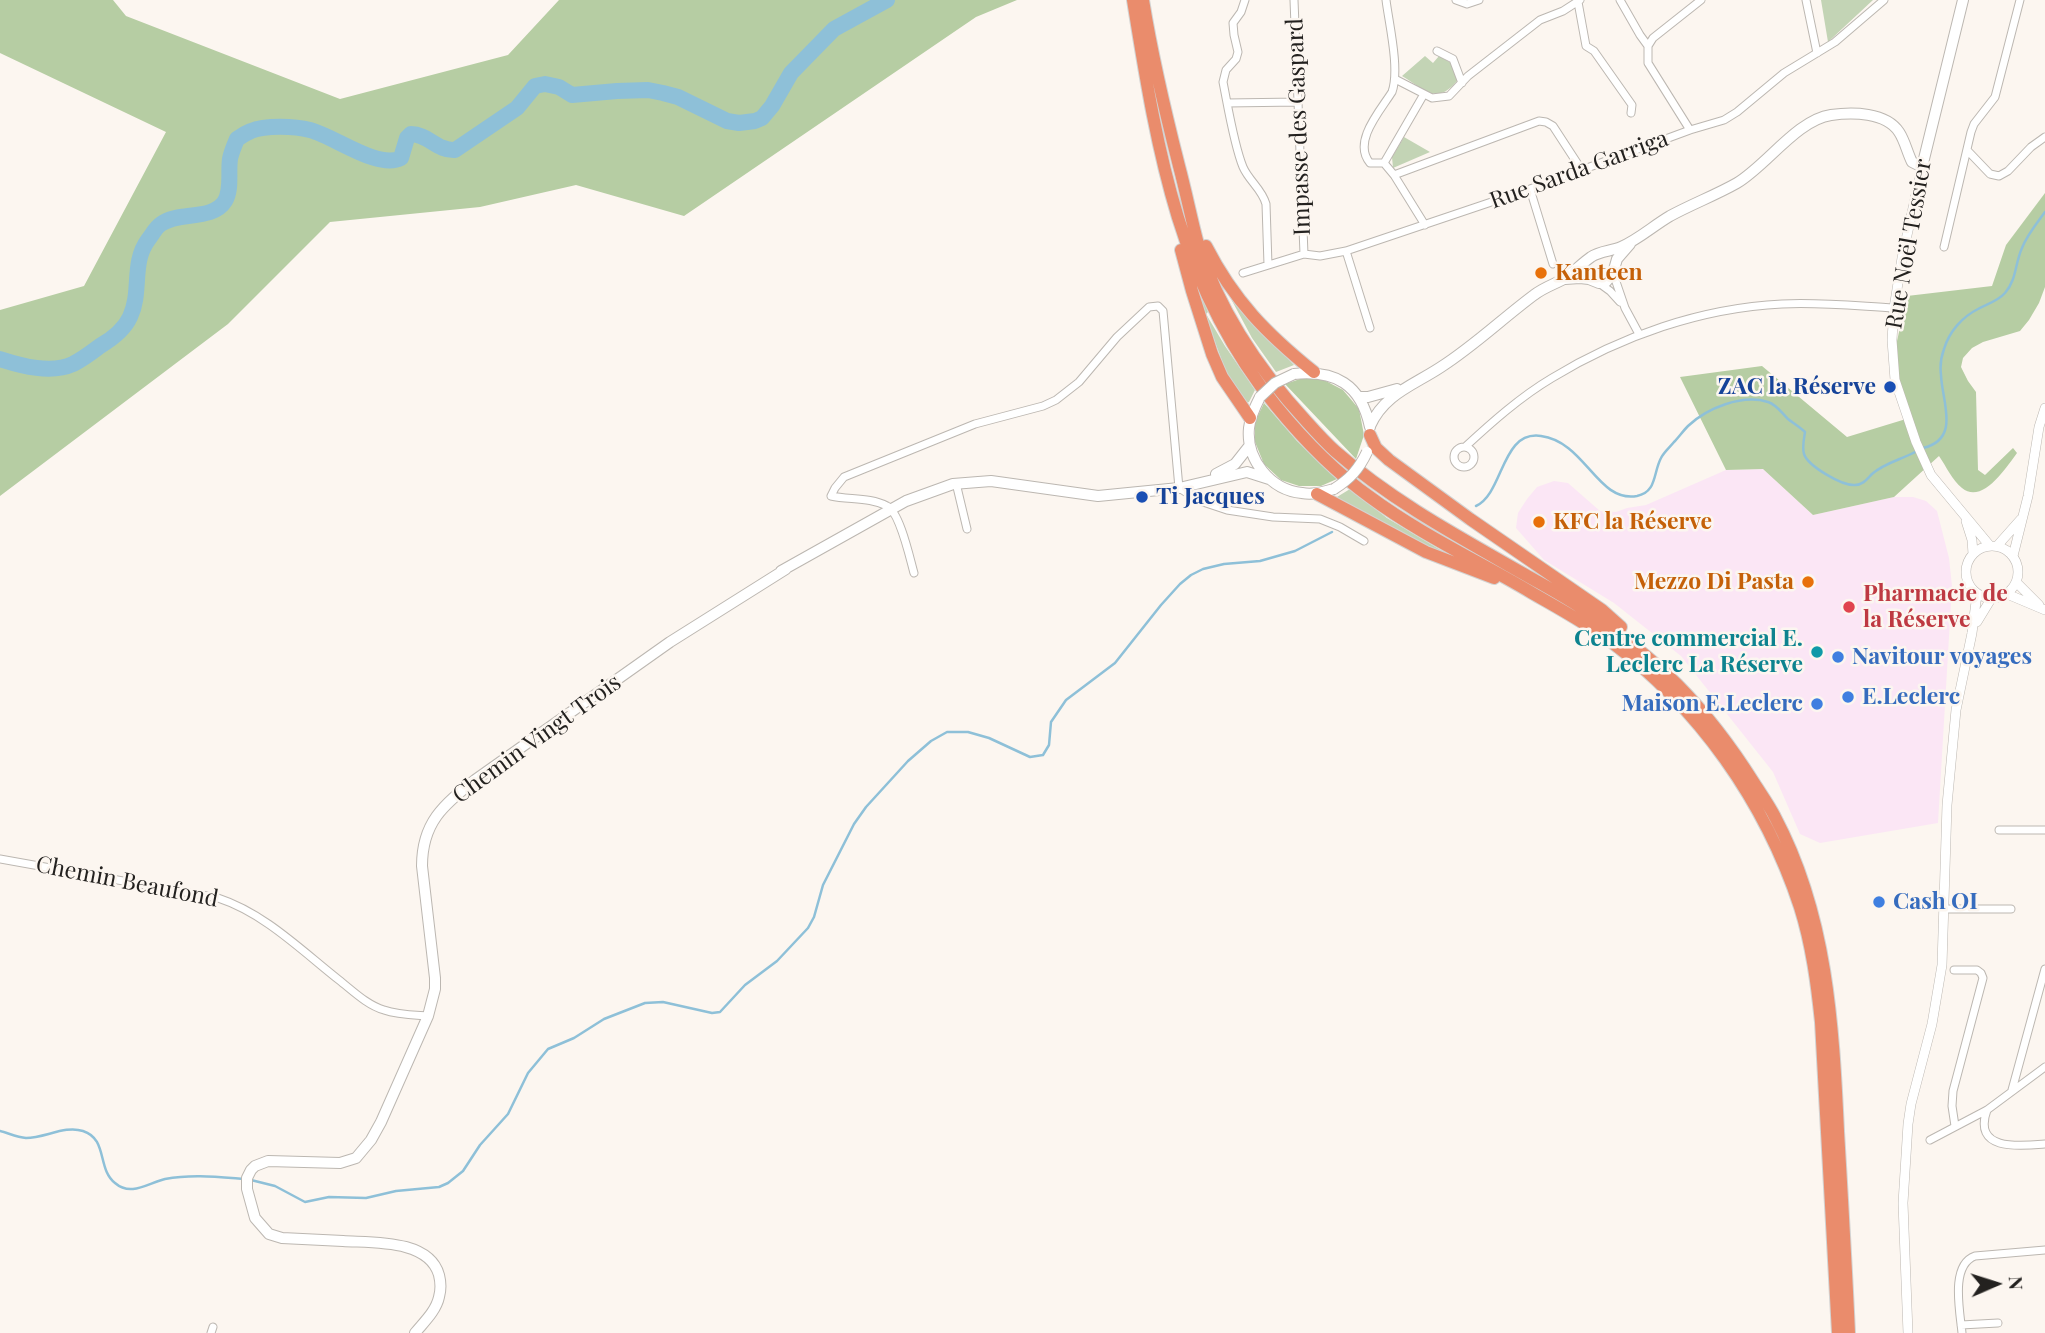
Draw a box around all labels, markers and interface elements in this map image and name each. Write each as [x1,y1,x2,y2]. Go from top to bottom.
street label: Impasse des Gaspard [1281,18,1317,236]
street label: Rue Sarda Garriga [1486,125,1672,215]
street label: Rue Noël Tessier [1880,157,1938,331]
place label: Kanteen [1555,259,1643,287]
marker: Kanteen [1533,265,1549,281]
place label: ZAC la Réserve [1718,373,1876,401]
marker: ZAC la Réserve [1882,379,1898,395]
place label: Ti Jacques [1156,483,1265,511]
marker: Ti Jacques [1134,489,1150,505]
place label: KFC la Réserve [1553,508,1712,536]
marker: KFC la Réserve [1531,514,1547,530]
place label: Mezzo Di Pasta [1634,568,1794,596]
marker: Mezzo Di Pasta [1800,574,1816,590]
place label: Pharmacie de la Réserve [1863,580,2008,634]
marker: Pharmacie de la Réserve [1841,599,1857,615]
place label: Centre commercial E. Leclerc La Réserve [1574,625,1803,679]
place label: Navitour voyages [1852,643,2032,671]
marker: Centre commercial E. Leclerc La Réserve [1809,644,1825,660]
marker: Navitour voyages [1830,649,1846,665]
street label: Chemin Vingt Trois [447,669,627,809]
place label: E.Leclerc [1862,683,1960,711]
marker: E.Leclerc [1840,689,1856,705]
place label: Maison E.Leclerc [1622,690,1803,718]
marker: Maison E.Leclerc [1809,696,1825,712]
street label: Chemin Beaufond [33,851,221,913]
place label: Cash OI [1893,888,1978,916]
marker: Cash OI [1871,894,1887,910]
north arrow [1961,1249,2031,1319]
text: N [2004,1275,2030,1290]

